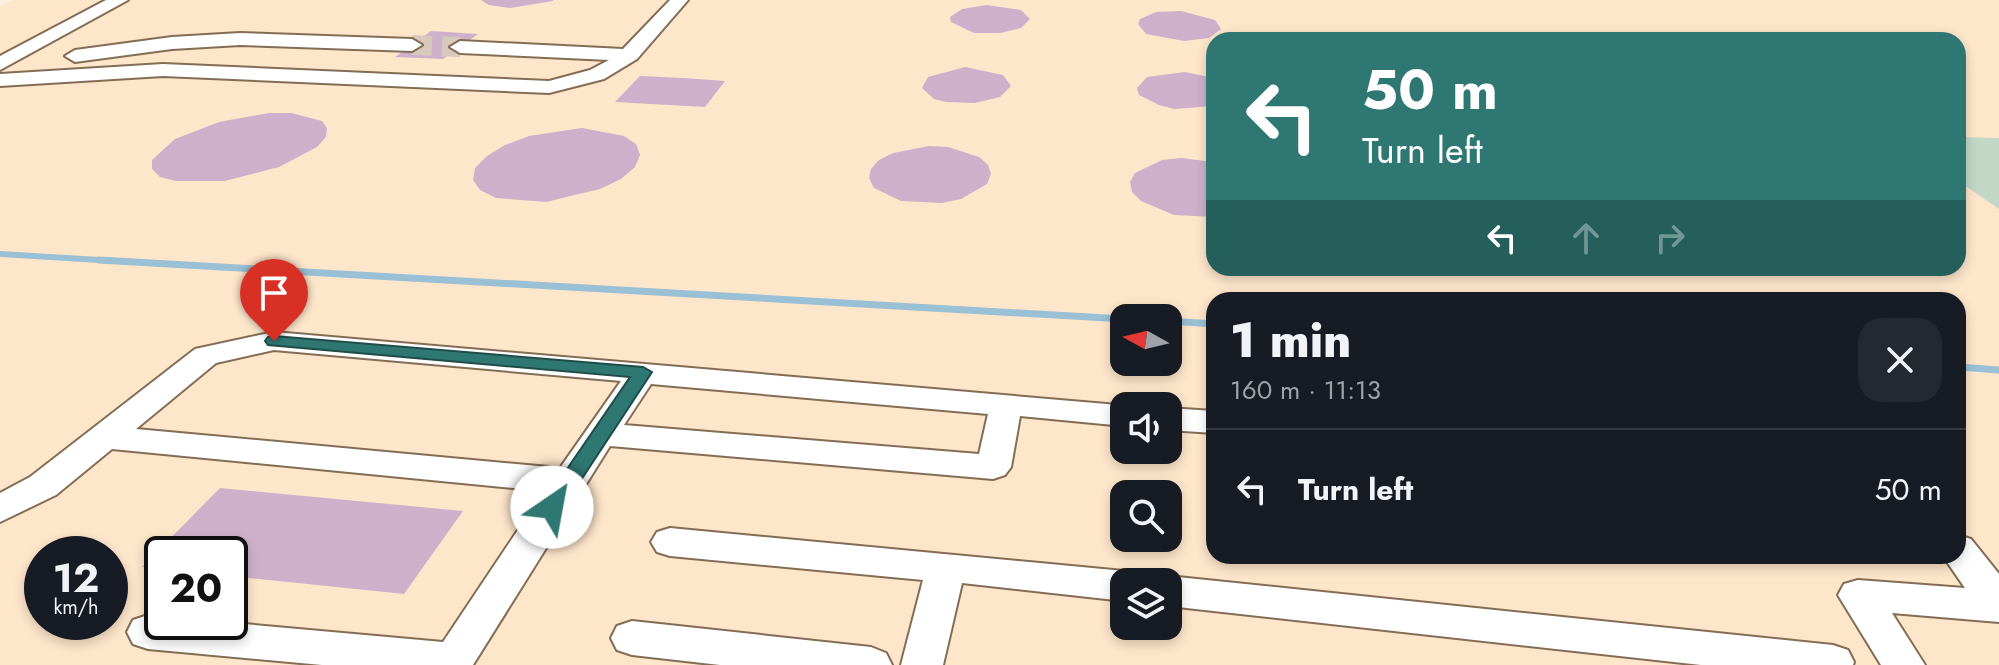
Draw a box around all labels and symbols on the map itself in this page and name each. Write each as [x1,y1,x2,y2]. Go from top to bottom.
pin [240,259,308,341]
north arrow [1110,304,1182,376]
position arrow [510,465,594,549]
speed limit sign: 20 [144,536,248,640]

